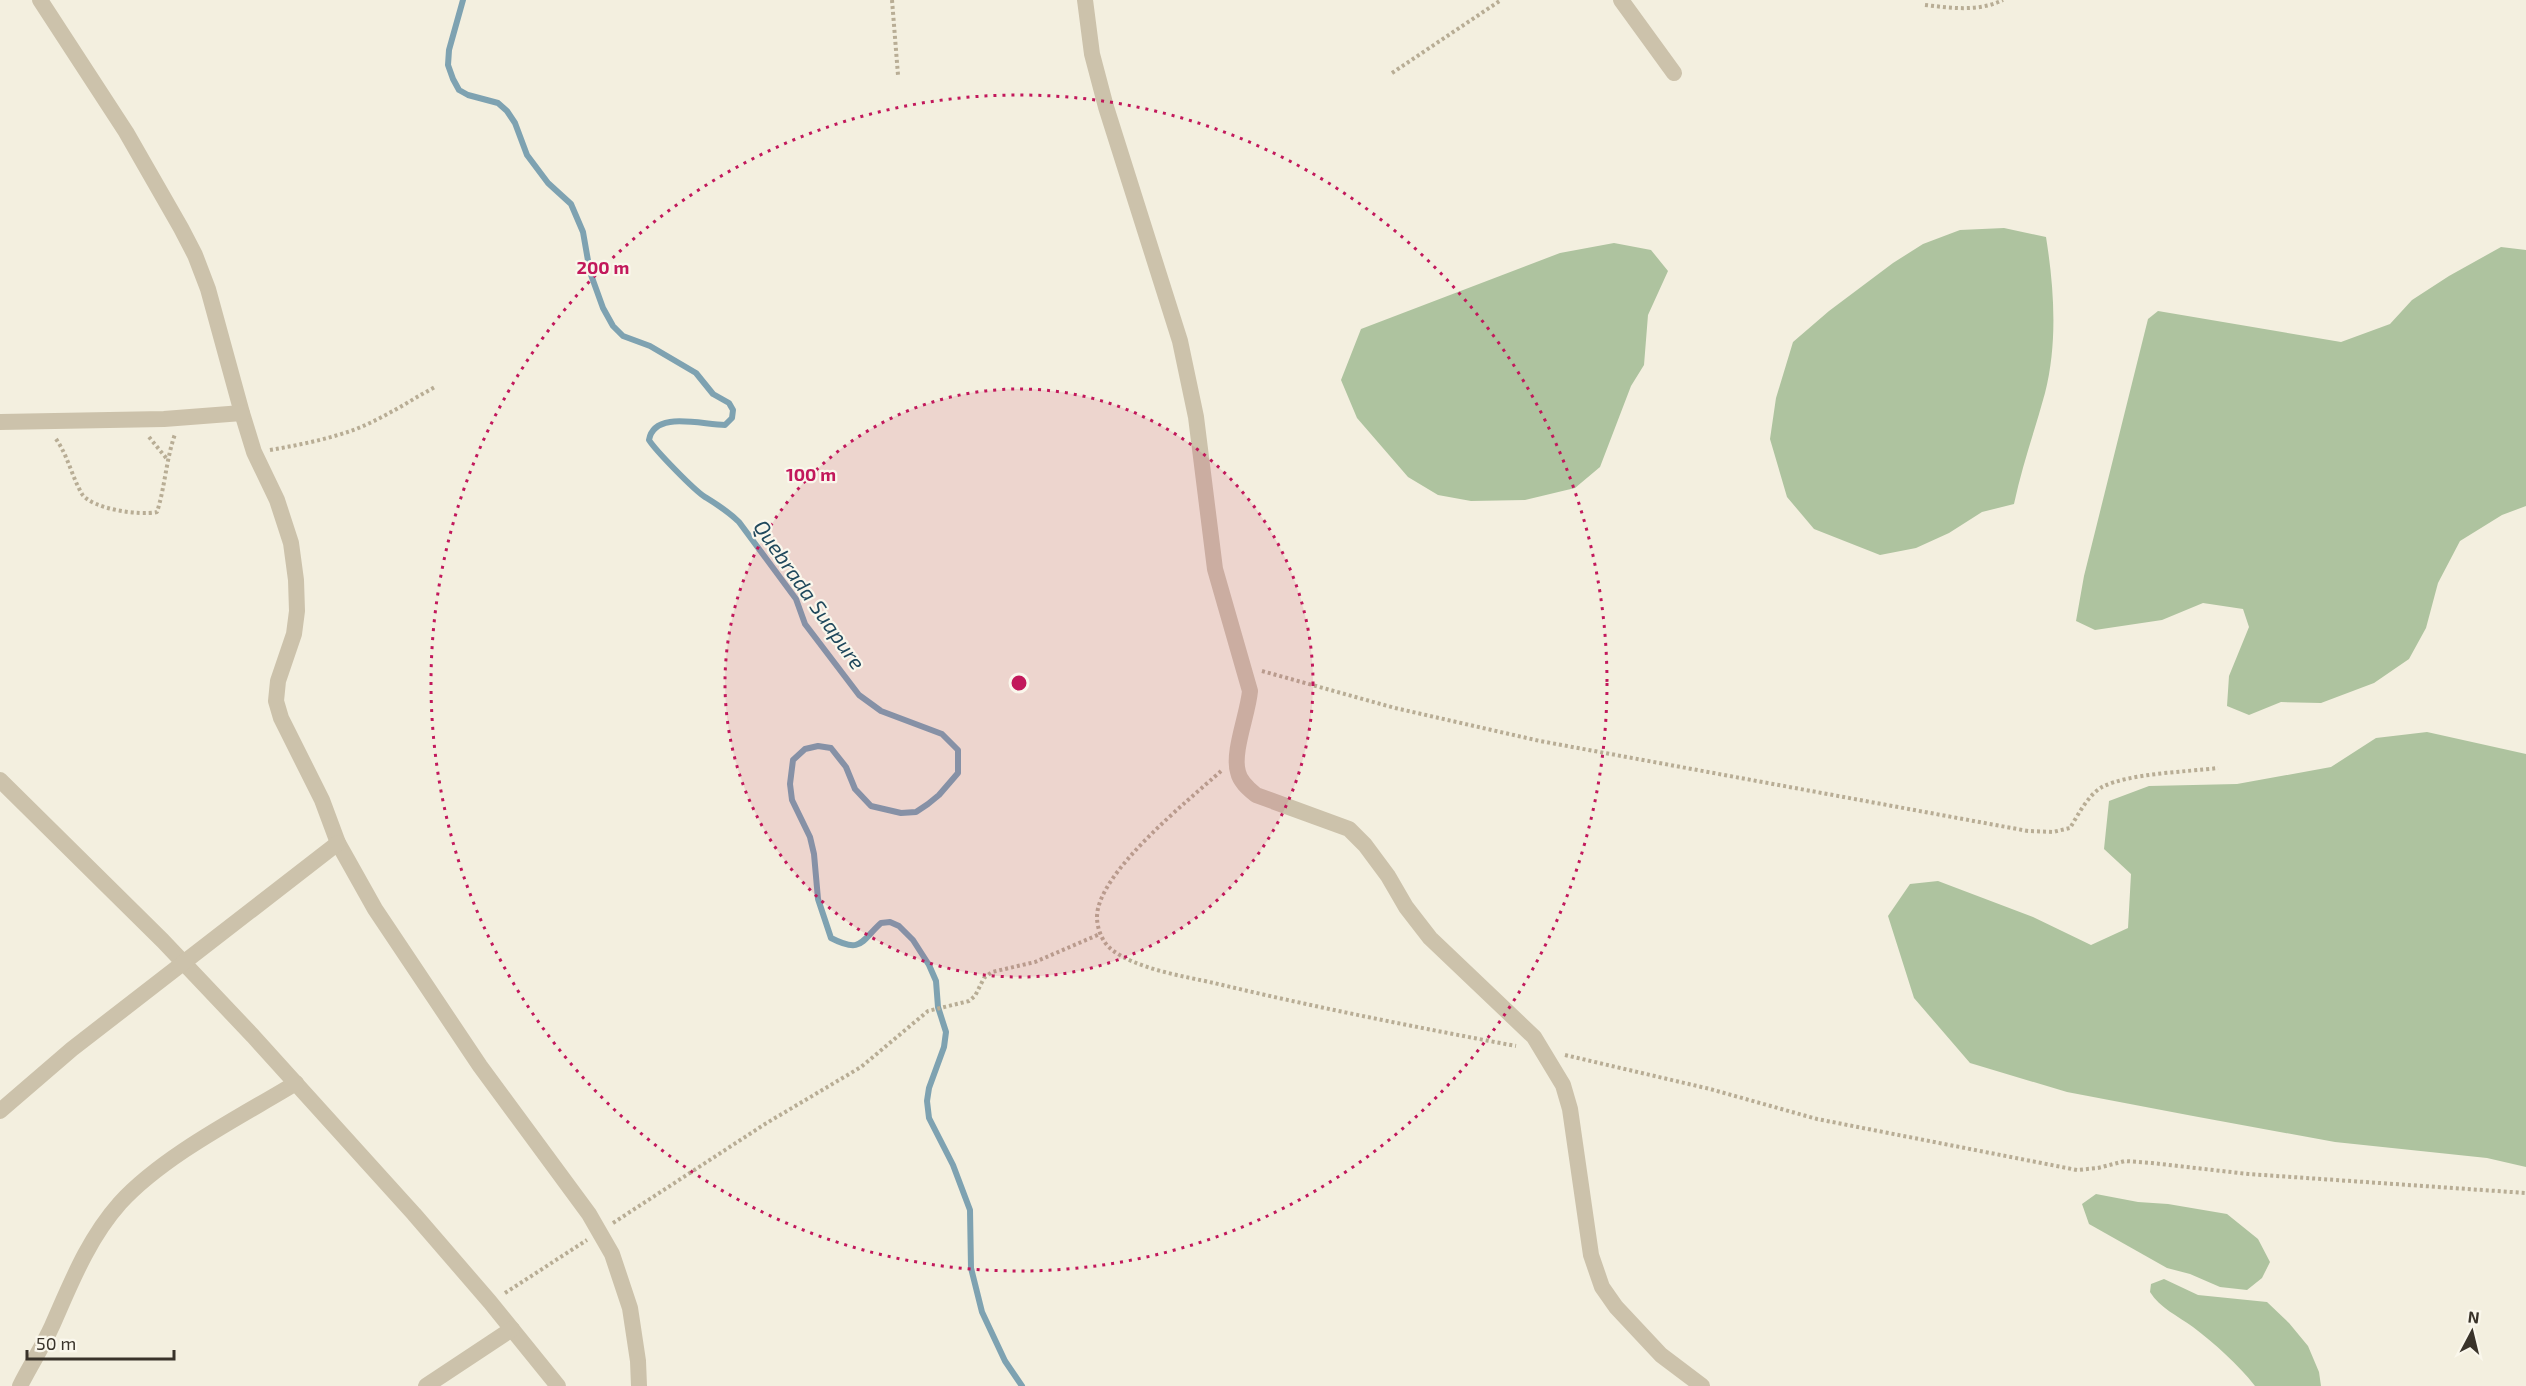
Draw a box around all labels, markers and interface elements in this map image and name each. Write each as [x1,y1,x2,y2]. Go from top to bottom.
text: 200 m [577,256,629,278]
text: 100 m [786,463,836,485]
water label: Quebrada Suapure [748,514,871,674]
centre of rings [1009,673,1029,693]
north arrow [2442,1302,2502,1362]
text: N [2467,1306,2481,1327]
scale bar [27,1323,174,1361]
text: 50 m [36,1332,76,1354]

